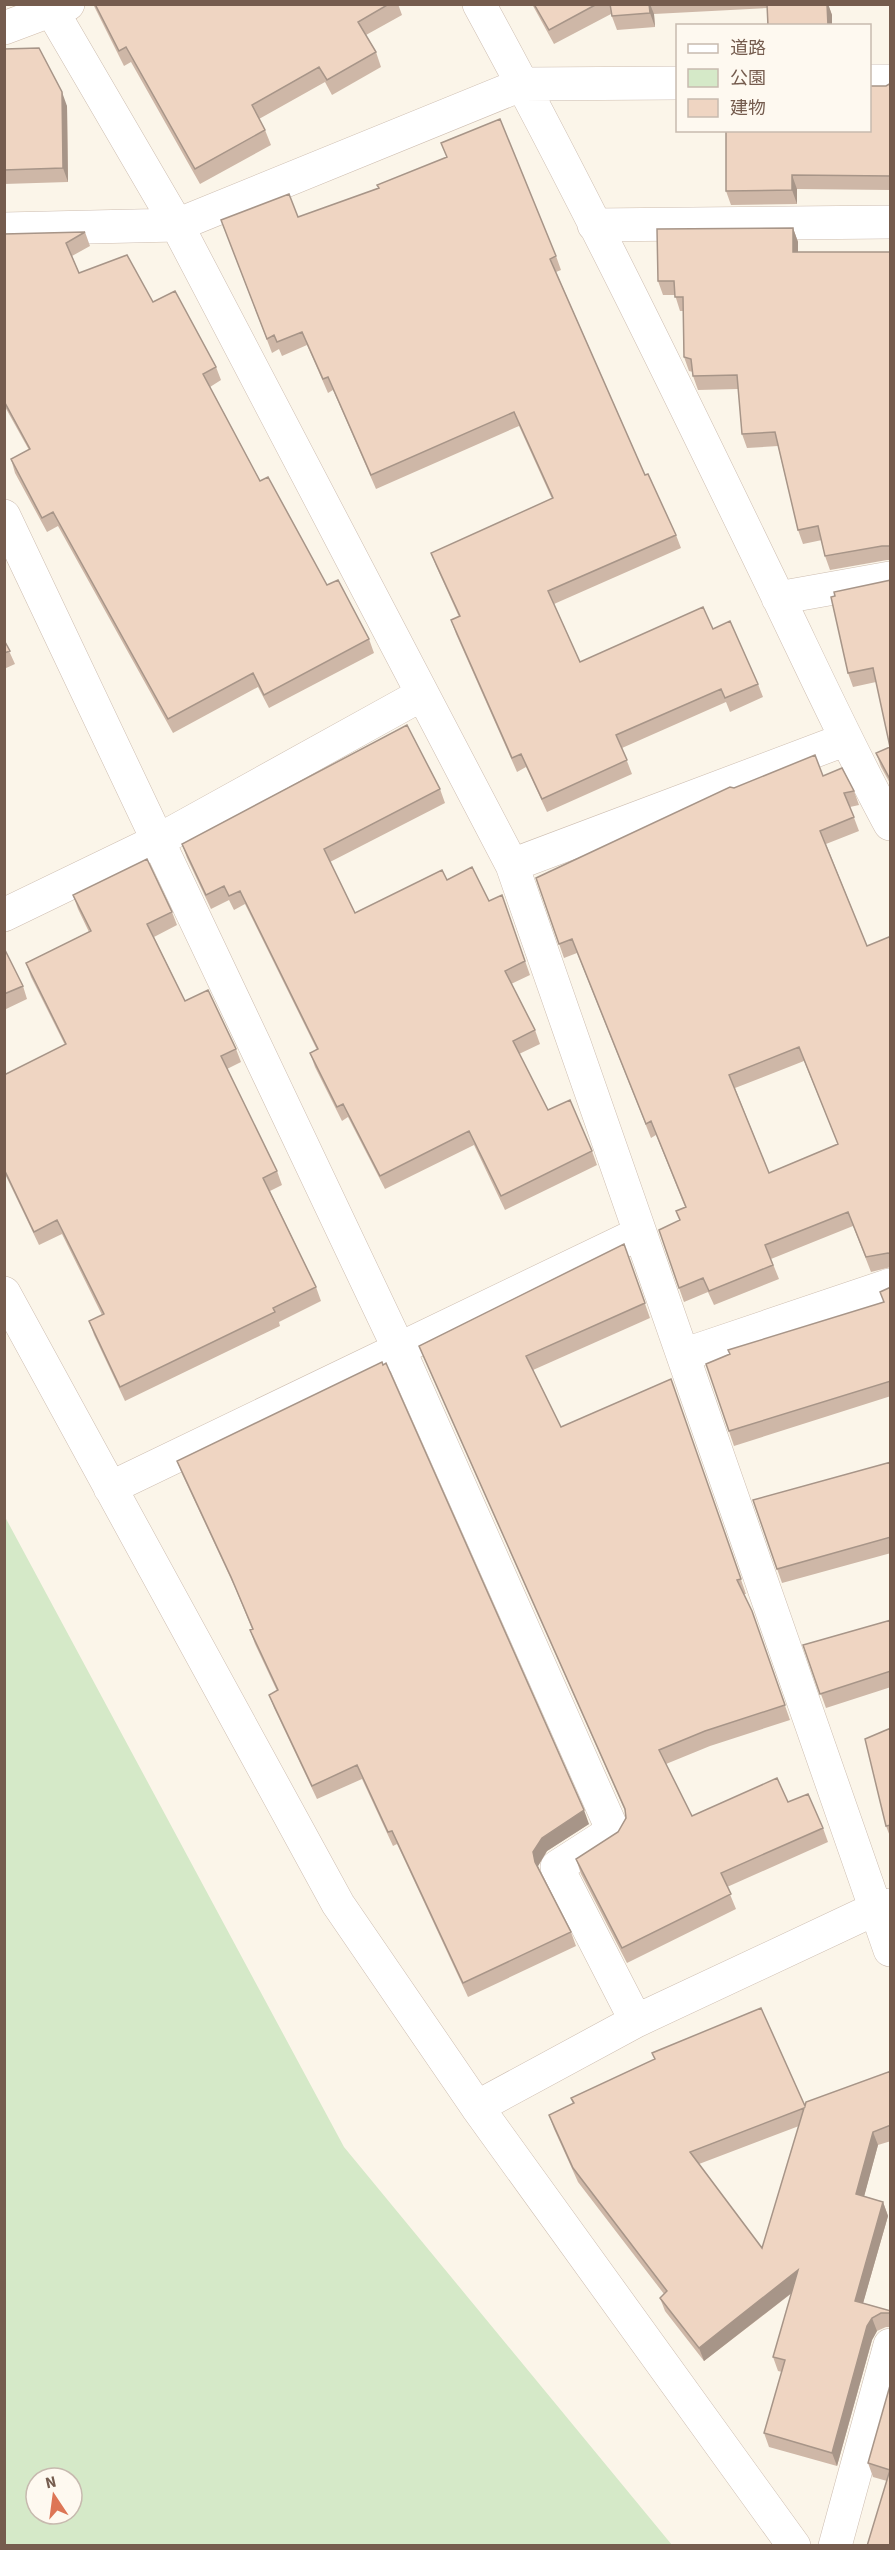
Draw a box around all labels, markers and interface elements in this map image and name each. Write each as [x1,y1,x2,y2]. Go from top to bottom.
legend [676,24,871,132]
text: 道路 [730,36,766,61]
text: 公園 [730,66,766,91]
text: 建物 [730,96,766,121]
north arrow [24,2466,84,2526]
text: N [43,2470,59,2494]

